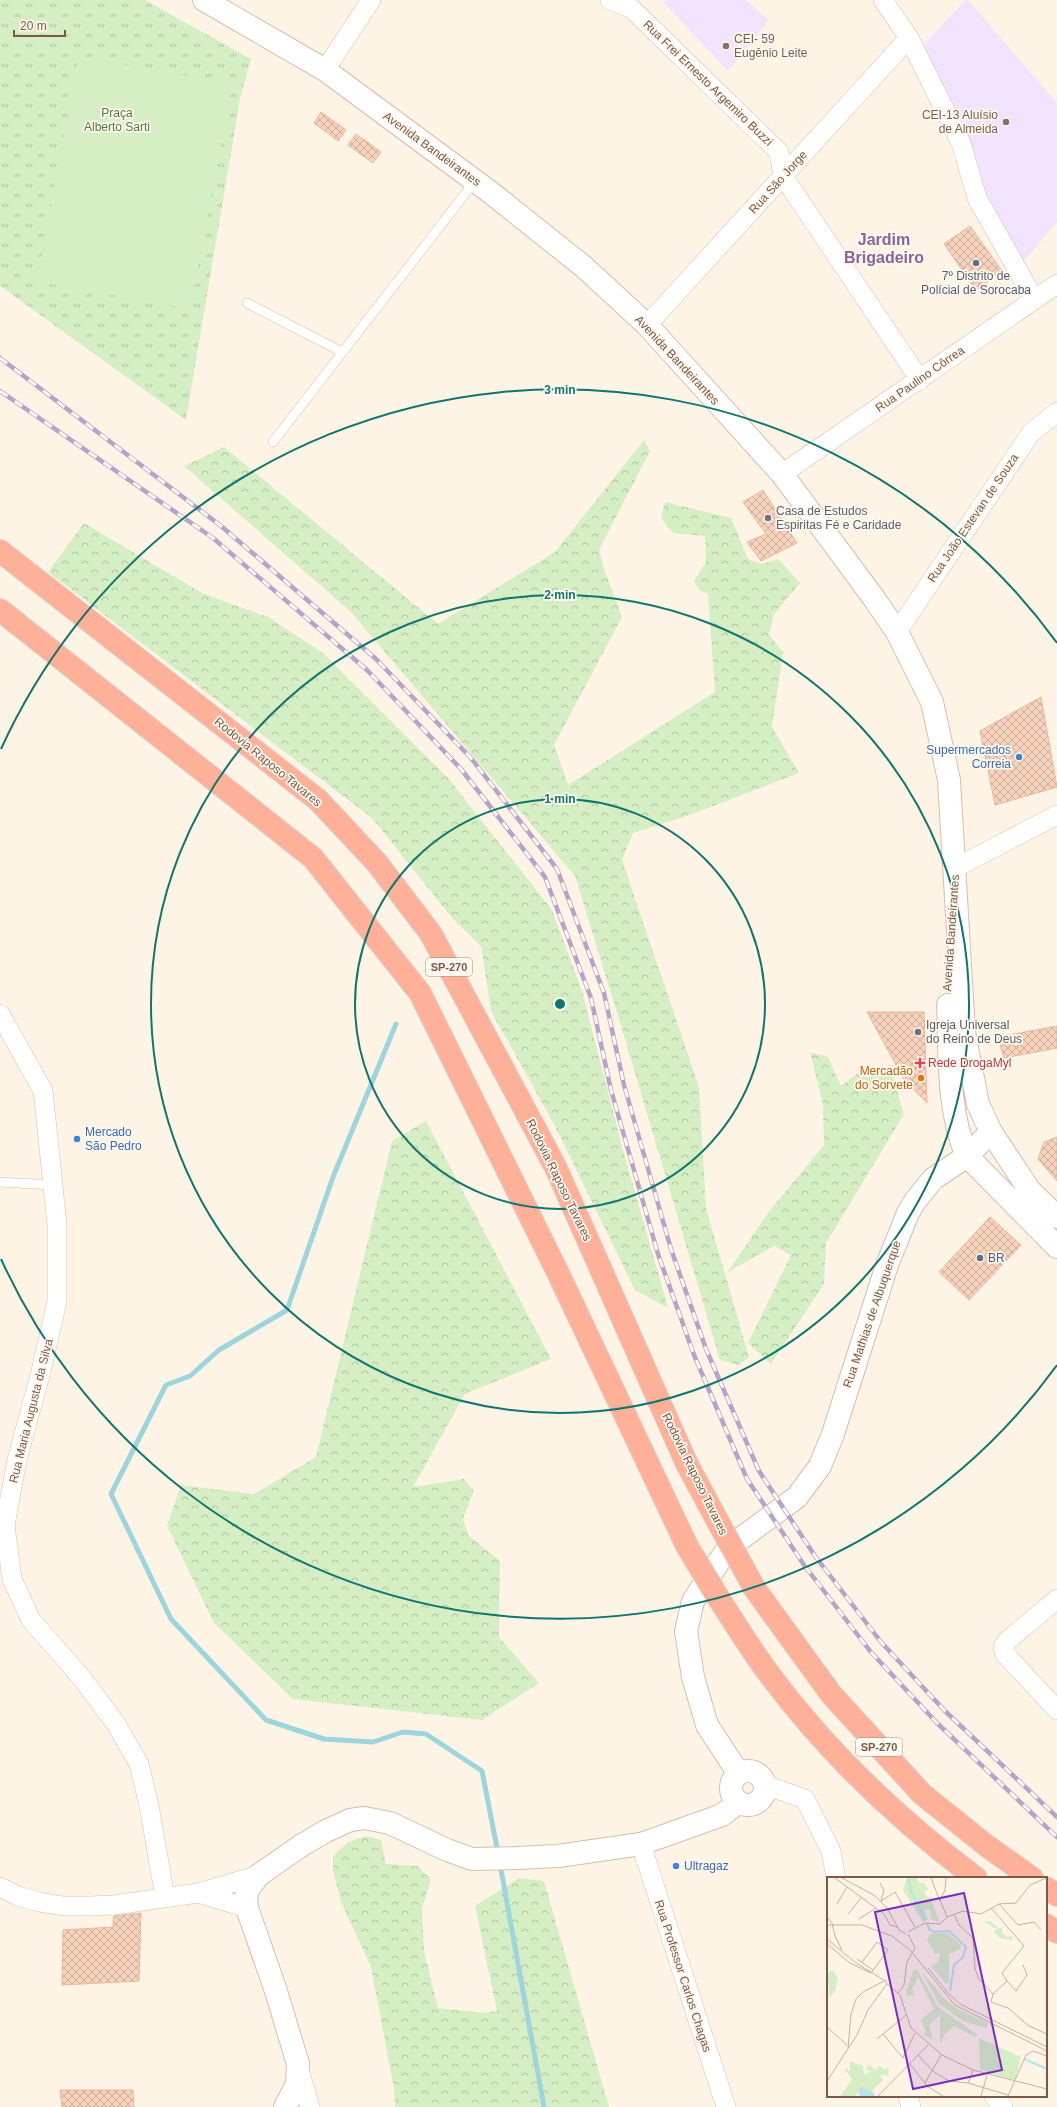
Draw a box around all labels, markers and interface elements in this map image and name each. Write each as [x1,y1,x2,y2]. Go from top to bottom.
scale bar [14,12,65,38]
street label: Rua Frei Ernesto Argemiro Buzzi [640,17,776,149]
text: 20 m [20,19,47,33]
place label: CEI- 59 Eugênio Leite [734,32,808,60]
marker: CEI- 59 Eugênio Leite [721,41,731,51]
park label: Praça Alberto Sarti [84,106,150,134]
place label: CEI-13 Aluísio de Almeida [922,108,998,136]
street label: Avenida Bandeirantes [380,109,484,189]
marker: CEI-13 Aluísio de Almeida [1001,117,1011,127]
street label: Rua São Jorge [746,147,810,216]
district label: Jardim Brigadeiro [844,231,924,266]
marker: 7º Distrito de Polícial de Sorocaba [971,258,981,268]
place label: 7º Distrito de Polícial de Sorocaba [921,269,1031,297]
street label: Avenida Bandeirantes [632,312,722,408]
street label: Rua Paulino Côrrea [873,343,967,415]
text: 3 min [544,383,576,397]
street label: Rua João Estevan de Souza [925,451,1022,585]
place label: Casa de Estudos Espiritas Fé e Caridade [776,504,902,532]
marker: Casa de Estudos Espiritas Fé e Caridade [763,513,773,523]
text: 2 min [544,588,576,602]
street label: Rodovia Raposo Tavares [212,714,324,810]
place label: Supermercados Correia [926,743,1011,771]
marker: Supermercados Correia [1014,752,1024,762]
text: 1 min [544,792,576,806]
street label: Avenida Bandeirantes [940,874,962,992]
road number: SP-270 [426,958,472,976]
centre of rings [553,997,567,1011]
place label: Igreja Universal do Reino de Deus [926,1018,1022,1046]
marker: Igreja Universal do Reino de Deus [913,1027,923,1037]
place label: Rede DrogaMyl [928,1056,1011,1070]
marker: Rede DrogaMyl [915,1058,925,1068]
place label: Mercadão do Sorvete [855,1064,913,1092]
marker: Mercadão do Sorvete [916,1073,926,1083]
street label: Rodovia Raposo Tavares [523,1117,595,1243]
place label: Mercado São Pedro [85,1125,142,1153]
marker: Mercado São Pedro [72,1134,82,1144]
street label: Rua Mathias de Albuquerque [840,1238,904,1389]
place label: BR [988,1251,1005,1265]
marker: BR [975,1253,985,1263]
street label: Rua Maria Augusta da Silva [6,1337,56,1485]
street label: Rodovia Raposo Tavares [659,1411,731,1537]
road number: SP-270 [856,1738,902,1756]
place label: Ultragaz [684,1859,729,1873]
marker: Ultragaz [671,1861,681,1871]
inset map [827,1877,1047,2097]
street label: Rua Professor Carlos Chagas [652,1898,714,2054]

